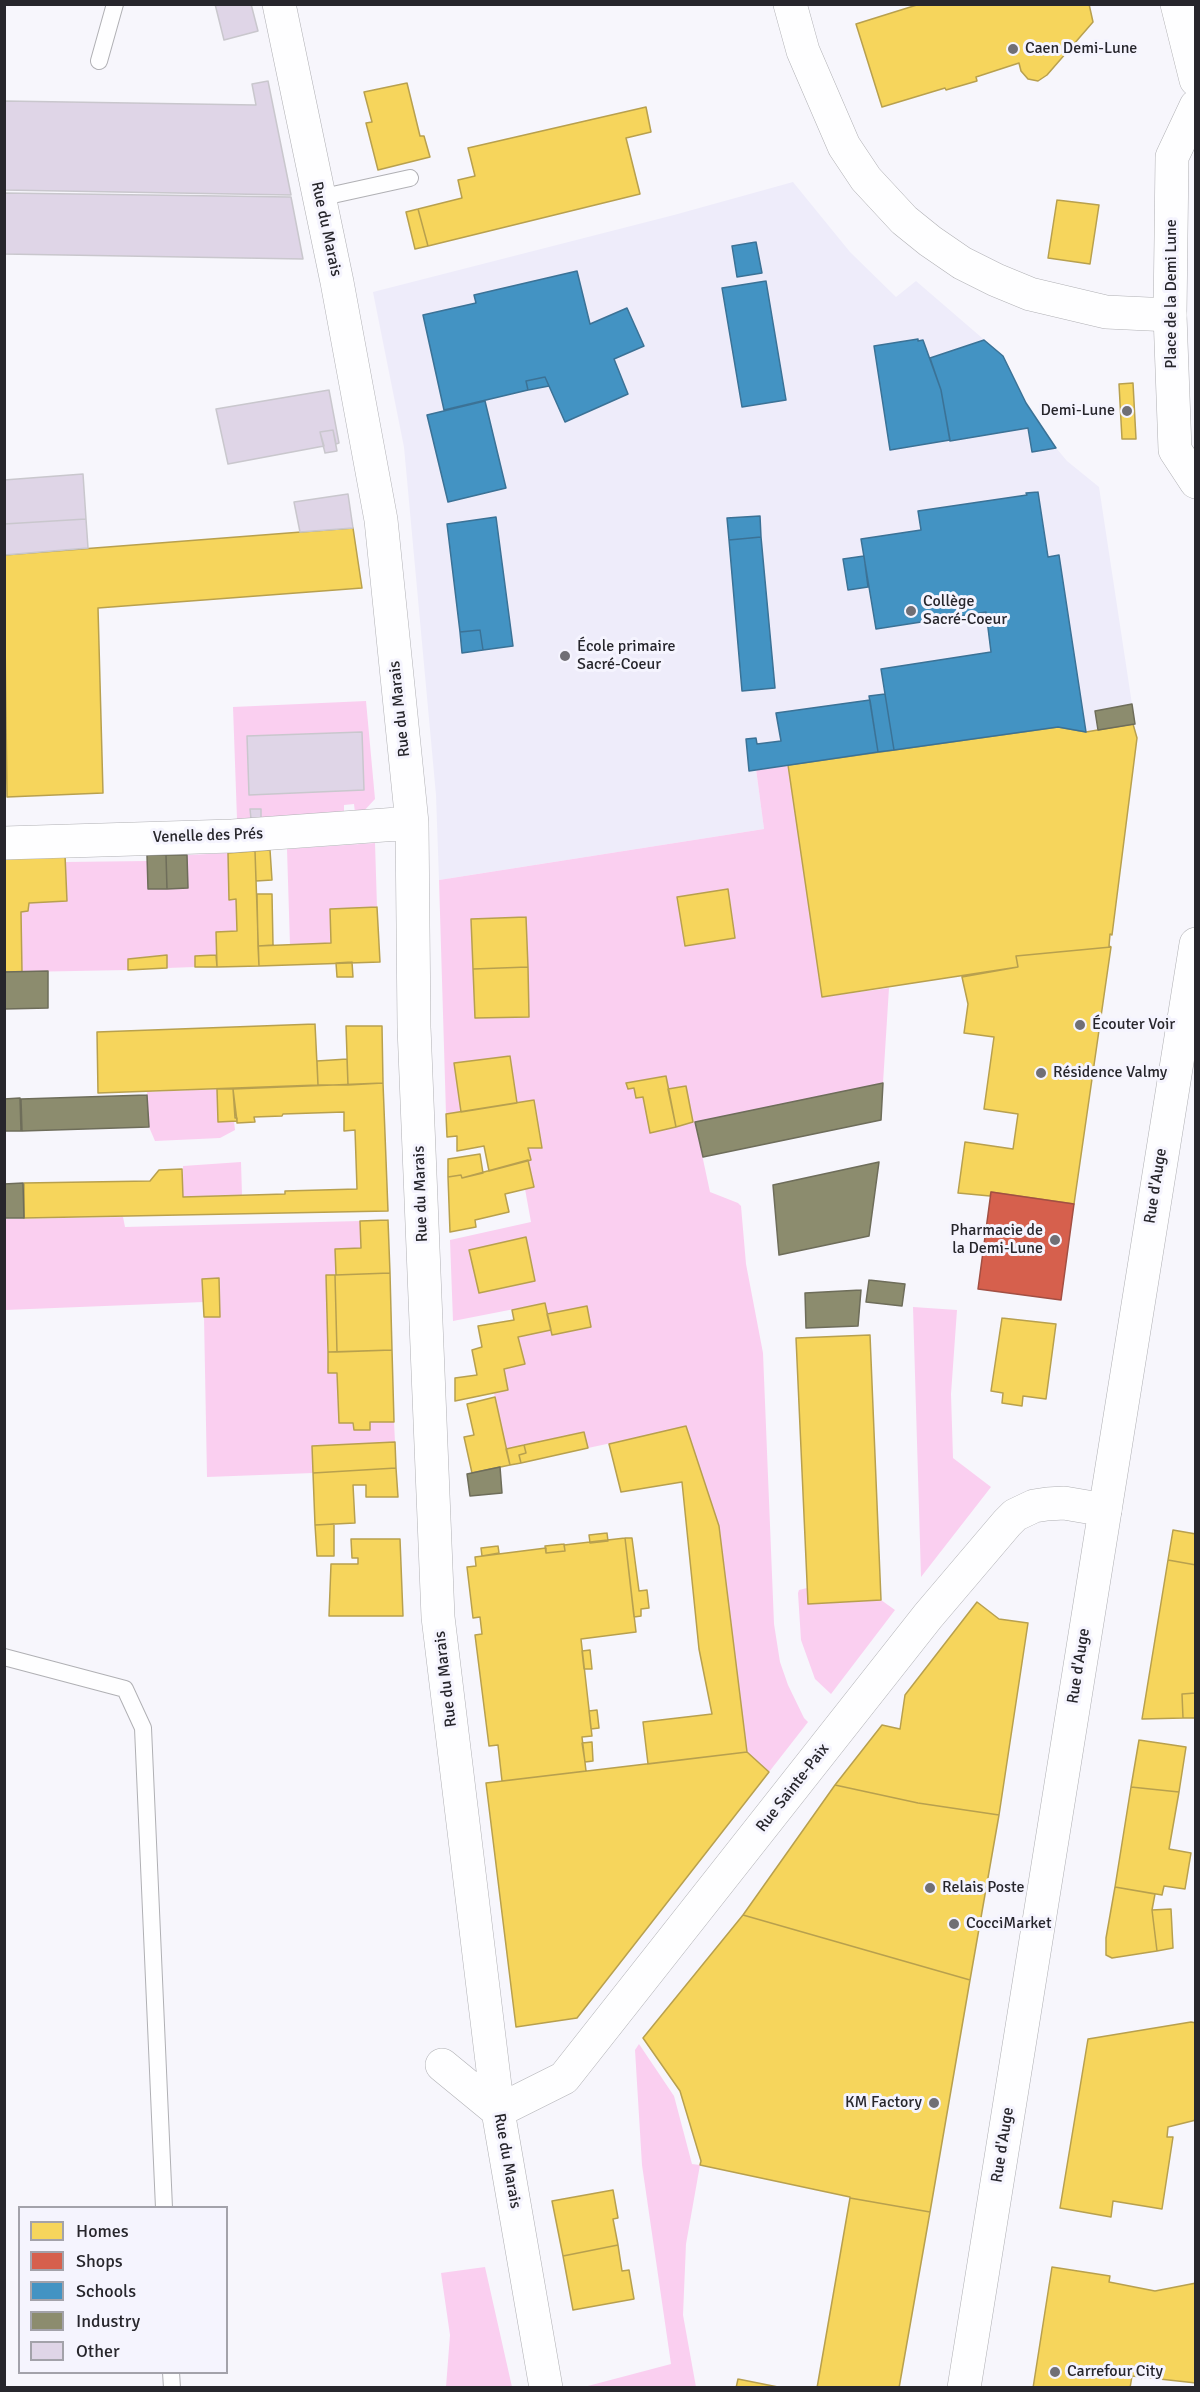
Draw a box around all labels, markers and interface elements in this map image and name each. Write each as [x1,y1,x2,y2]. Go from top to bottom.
place label: Caen Demi-Lune [1025,39,1137,59]
marker: Caen Demi-Lune [1006,42,1020,56]
street label: Rue du Marais [307,180,345,278]
street label: Place de la Demi Lune [1162,219,1182,369]
place label: Demi-Lune [1040,401,1115,421]
marker: Demi-Lune [1120,404,1134,418]
place label: Collège Sacré-Coeur [923,592,1007,630]
marker: Collège Sacré-Coeur [904,604,918,618]
place label: École primaire Sacré-Coeur [577,637,676,675]
marker: École primaire Sacré-Coeur [558,649,572,663]
street label: Rue du Marais [385,660,415,758]
street label: Venelle des Prés [153,824,263,848]
place label: Écouter Voir [1092,1015,1175,1035]
marker: Écouter Voir [1073,1018,1087,1032]
place label: Résidence Valmy [1053,1063,1167,1083]
marker: Résidence Valmy [1034,1066,1048,1080]
street label: Rue du Marais [410,1145,432,1243]
street label: Rue d'Auge [1141,1147,1171,1225]
place label: Pharmacie de la Demi-Lune [950,1221,1043,1259]
marker: Pharmacie de la Demi-Lune [1048,1233,1062,1247]
street label: Rue d'Auge [1064,1627,1094,1705]
street label: Rue du Marais [431,1630,461,1728]
street label: Rue Sainte-Paix [752,1740,834,1836]
place label: Relais Poste [942,1878,1025,1898]
marker: Relais Poste [923,1881,937,1895]
place label: CocciMarket [966,1914,1052,1934]
marker: CocciMarket [947,1917,961,1931]
place label: KM Factory [845,2093,922,2113]
marker: KM Factory [927,2096,941,2110]
street label: Rue d'Auge [988,2106,1018,2184]
street label: Rue du Marais [489,2112,525,2210]
legend [18,2206,228,2374]
text: Homes [76,2220,129,2242]
text: Shops [76,2250,123,2272]
text: Schools [76,2280,136,2302]
text: Industry [76,2310,140,2332]
text: Other [76,2340,120,2362]
place label: Carrefour City [1067,2362,1163,2382]
marker: Carrefour City [1048,2365,1062,2379]

